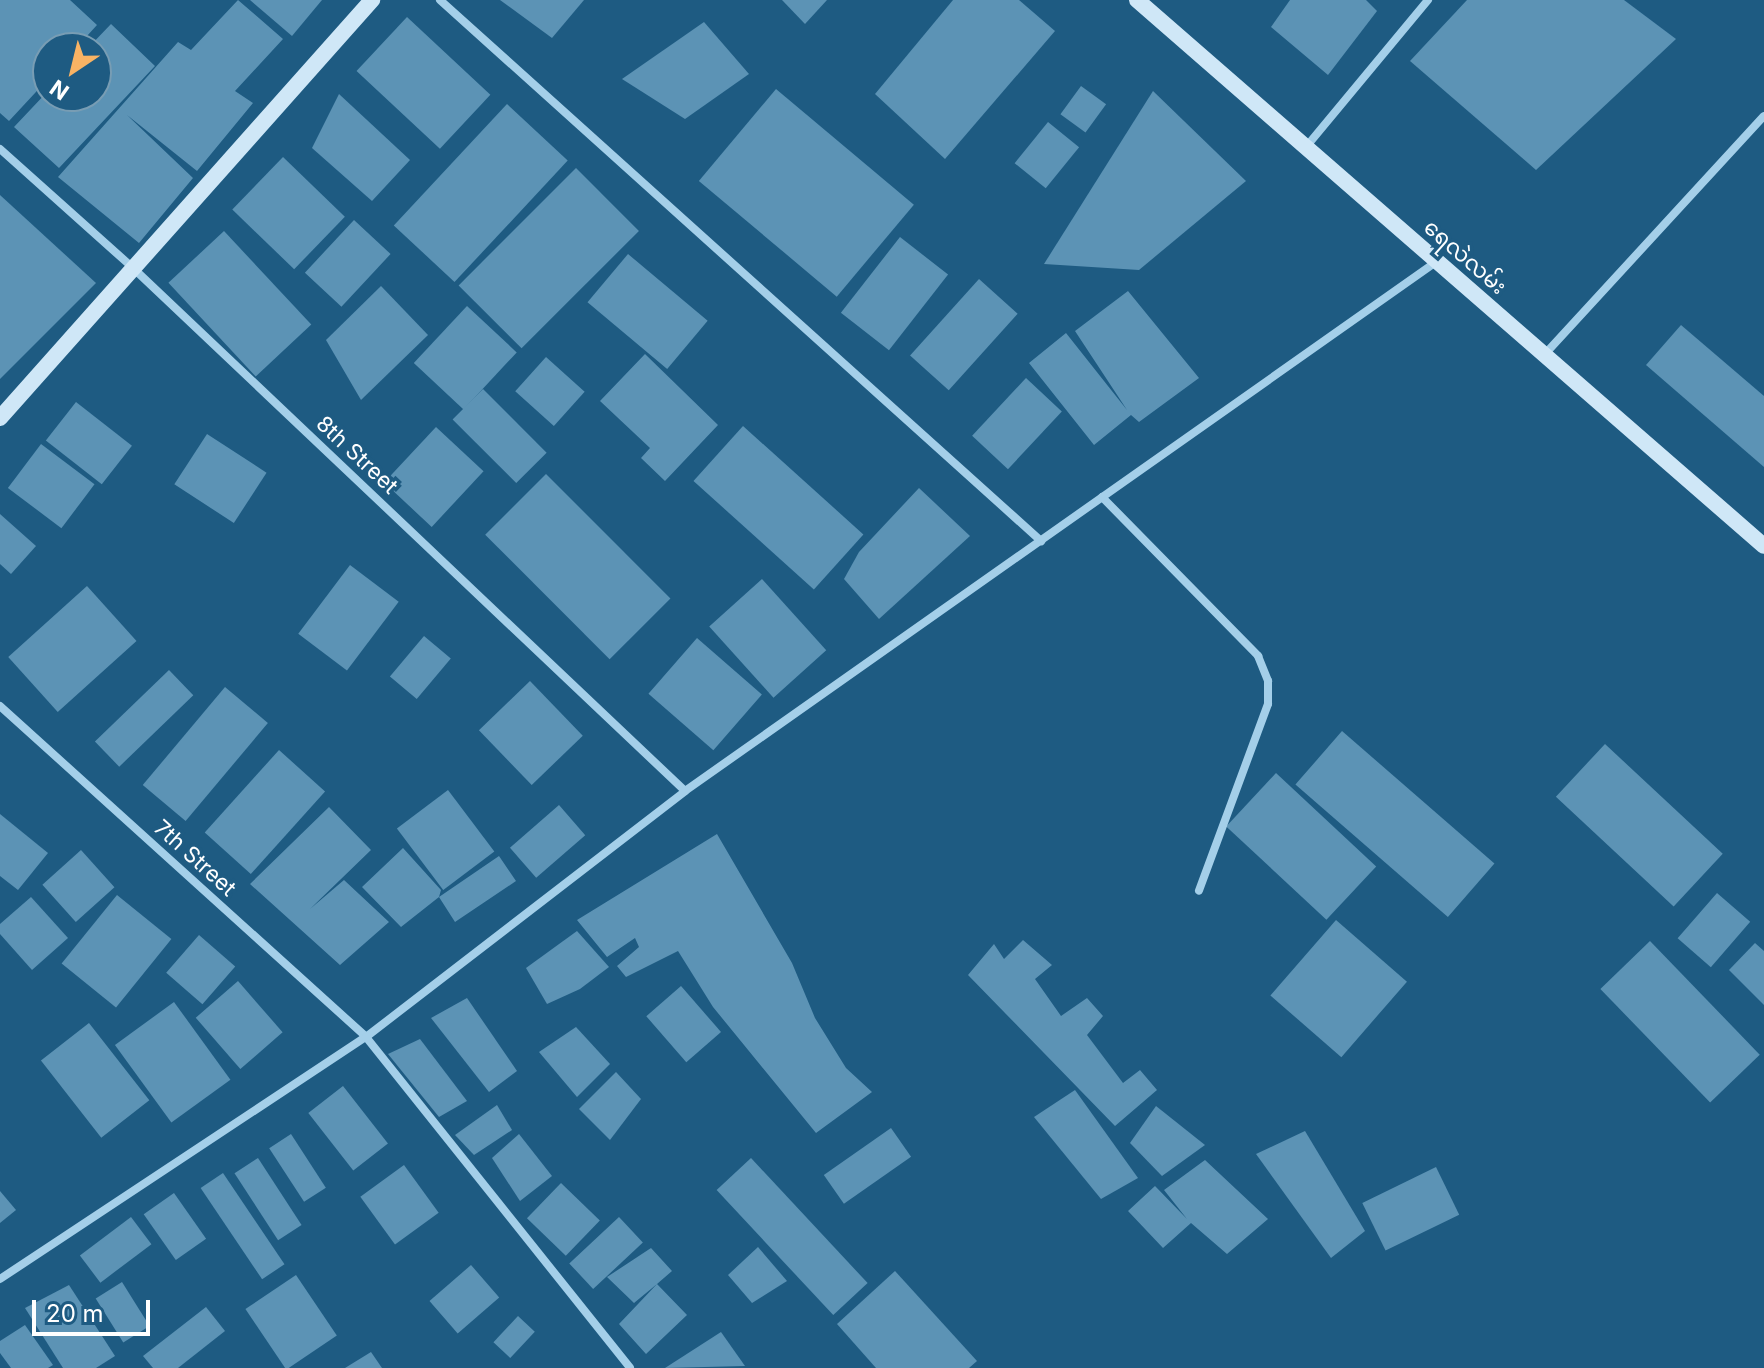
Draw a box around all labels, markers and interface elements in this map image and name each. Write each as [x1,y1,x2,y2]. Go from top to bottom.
north arrow [32,32,112,112]
text: N [45,75,74,105]
street label: ရေလဲလမ်း [1418,214,1512,300]
street label: 8th Street [311,411,403,499]
street label: 7th Street [149,814,241,902]
scale bar [36,1284,154,1334]
text: 20 m [46,1299,104,1328]

